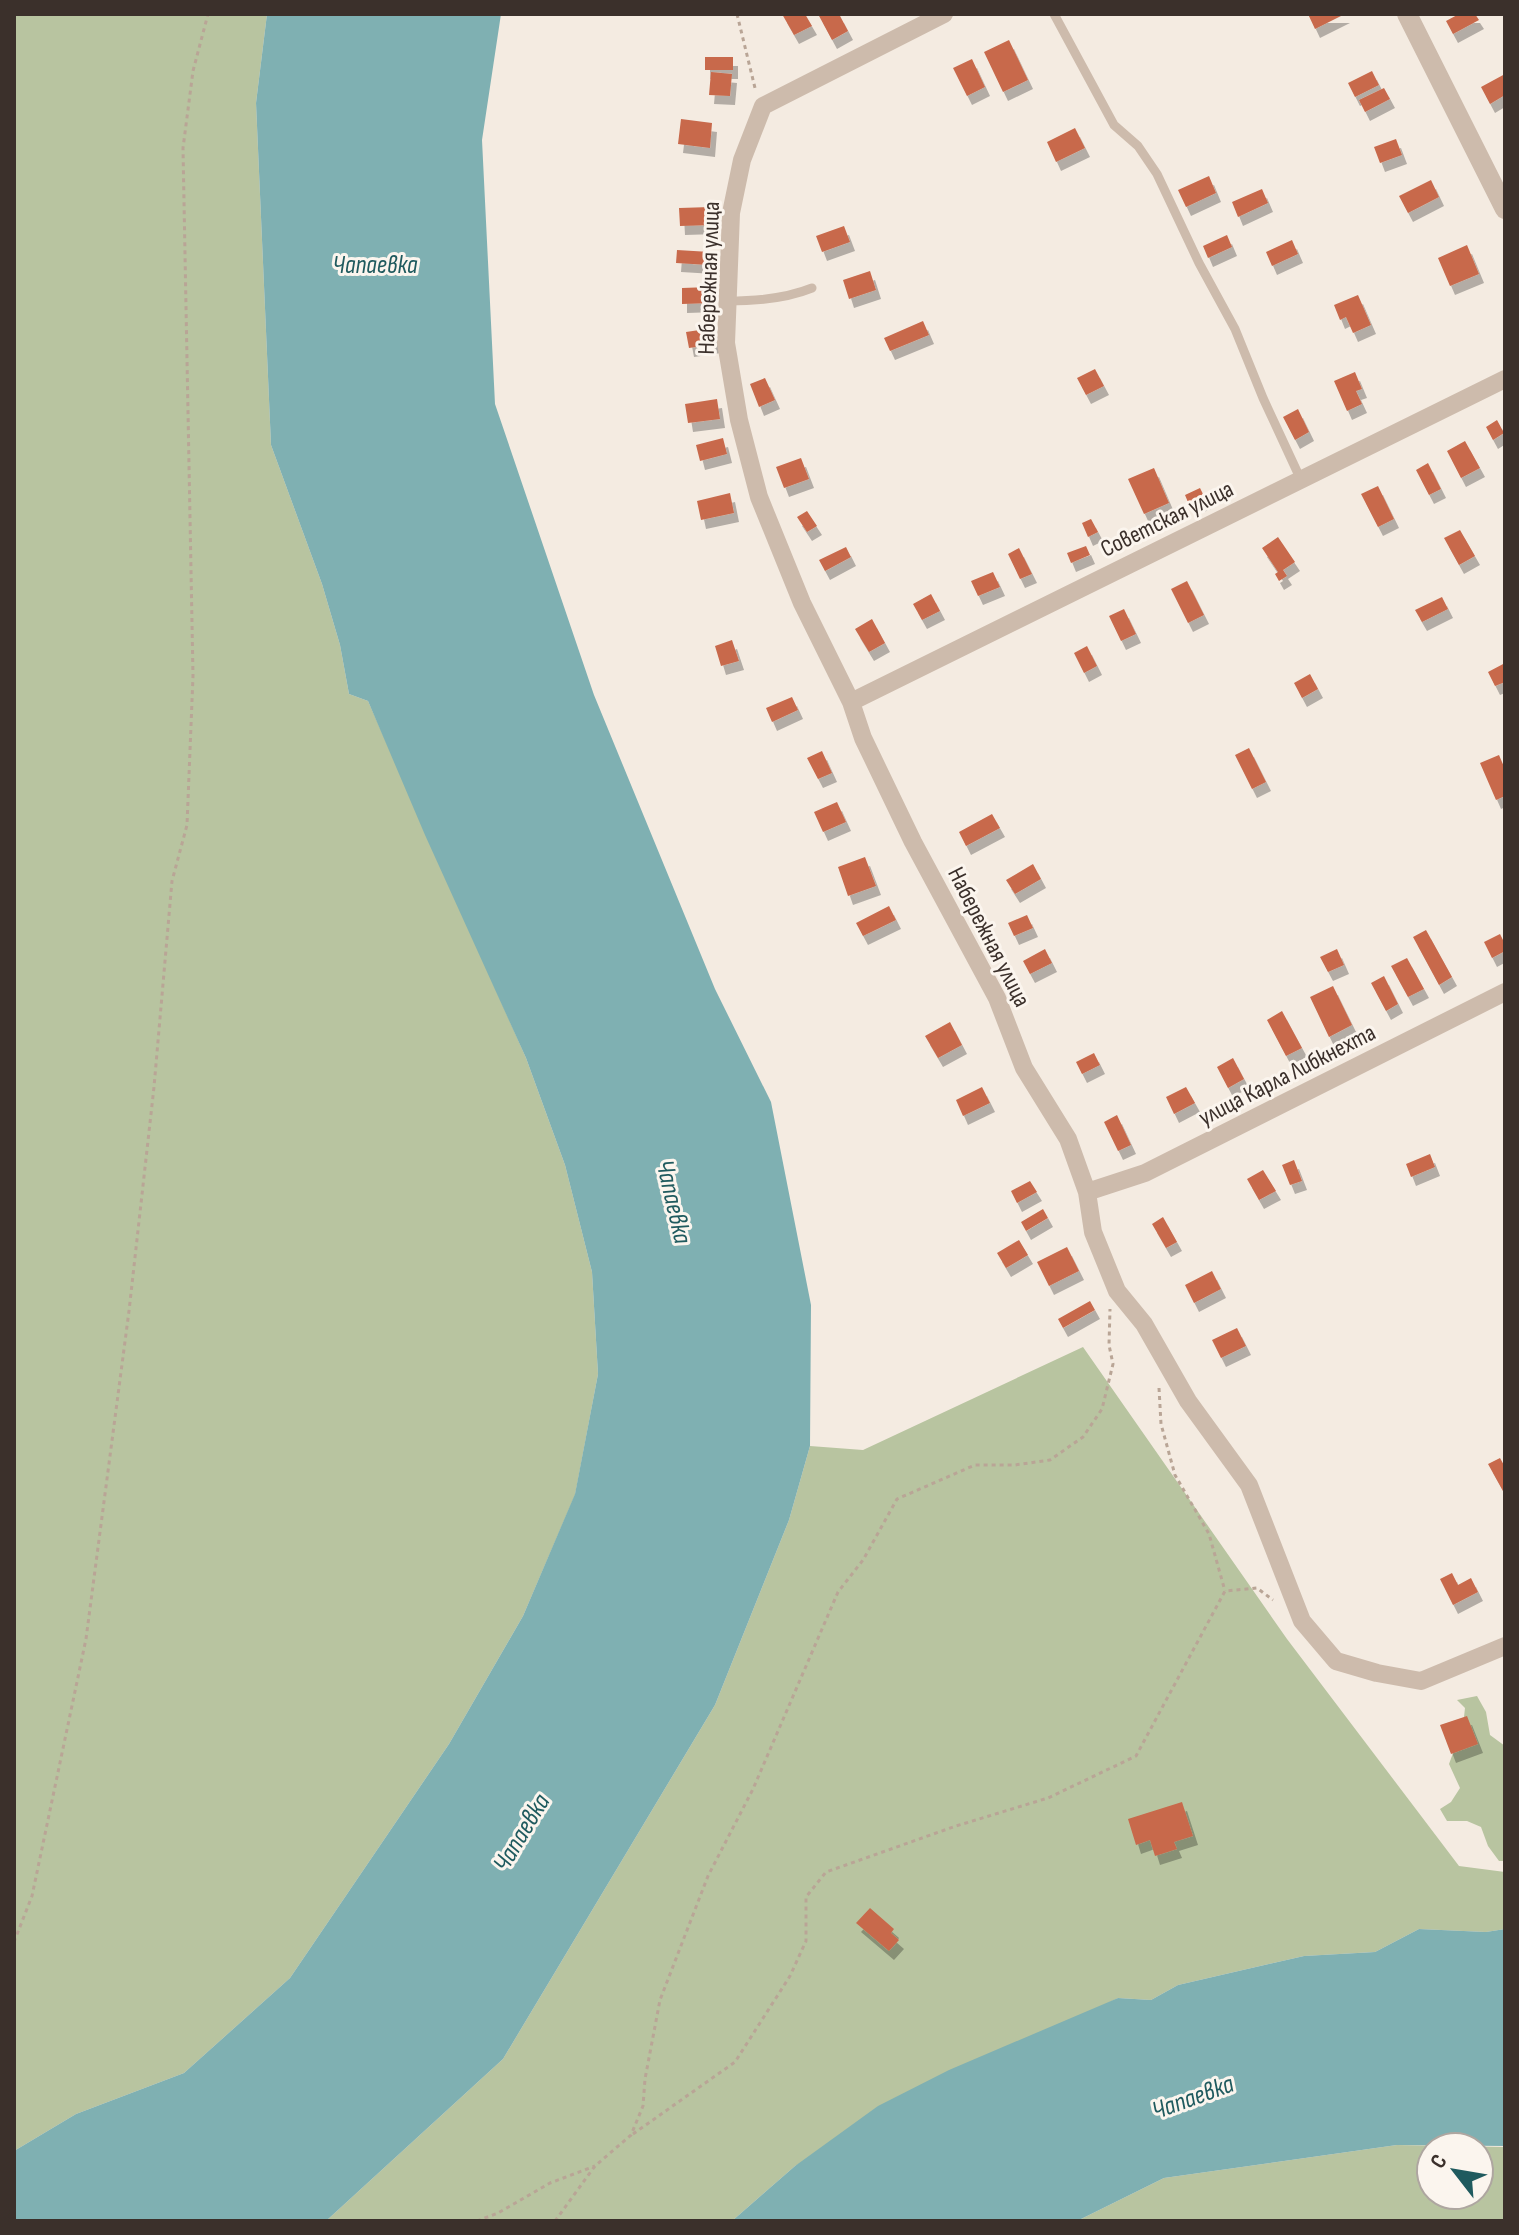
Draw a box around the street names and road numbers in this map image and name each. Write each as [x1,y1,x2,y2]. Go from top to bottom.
street label: Набережная улица [692,201,726,355]
street label: Советская улица [1096,474,1238,564]
street label: Набережная улица [941,862,1037,1012]
street label: улица Карла Либкнехта [1194,1018,1380,1132]

